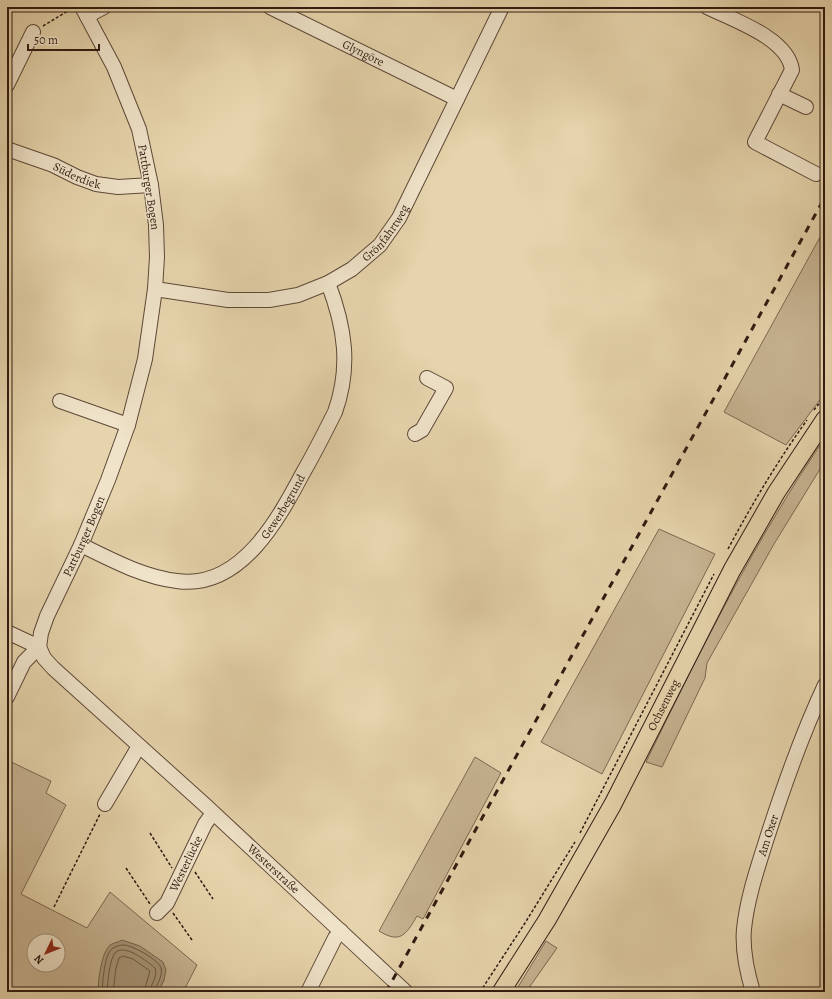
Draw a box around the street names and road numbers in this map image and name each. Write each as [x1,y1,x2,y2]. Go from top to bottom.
street label: Glyngöre [340,36,387,70]
street label: Pattburger Bogen [134,143,164,231]
street label: Süderdiek [50,158,101,193]
street label: Grönfahrtweg [358,202,412,265]
street label: Gewerbegrund [257,471,309,542]
street label: Pattburger Bogen [59,493,109,579]
street label: Ochsenweg [644,676,683,734]
street label: Am Oxer [753,812,782,859]
street label: Westerlücke [165,833,206,895]
street label: Westerstraße [243,840,303,897]

